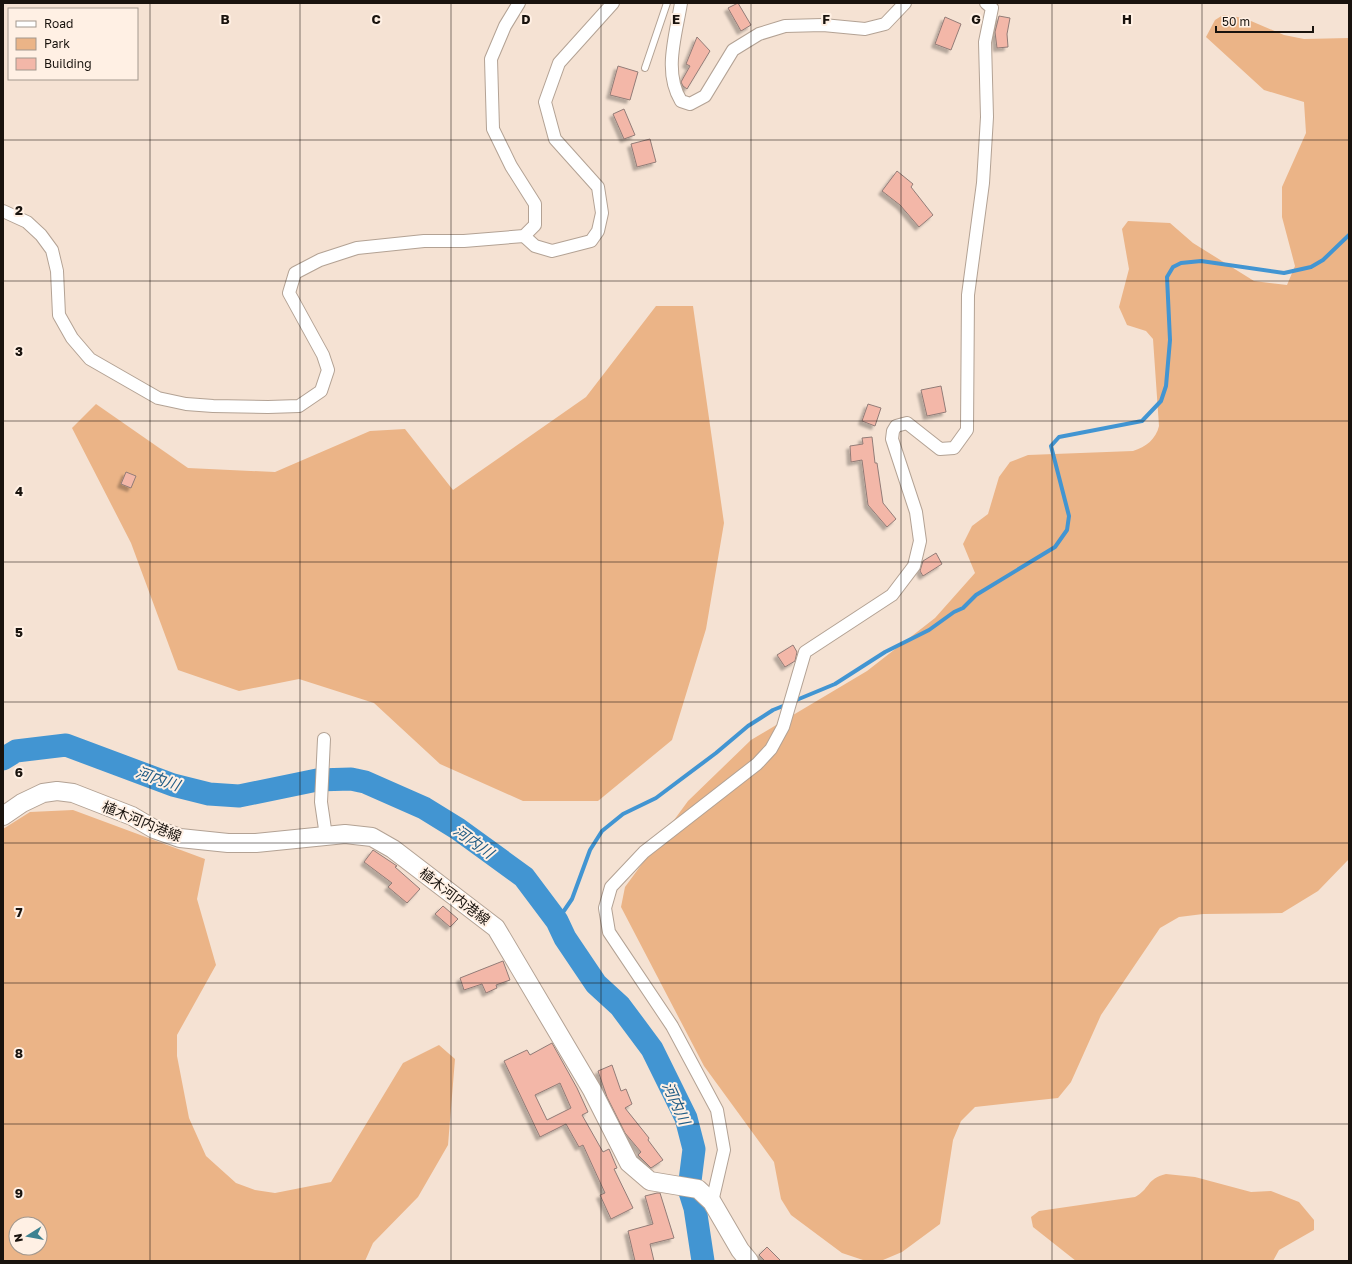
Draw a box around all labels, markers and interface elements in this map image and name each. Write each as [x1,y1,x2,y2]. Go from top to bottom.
legend [8,8,138,80]
scale bar [1216,8,1313,34]
text: B [220,11,230,27]
text: C [371,11,381,27]
text: D [521,11,531,27]
text: E [672,11,680,27]
text: F [822,11,830,27]
text: G [971,11,981,27]
text: H [1122,11,1132,27]
text: 50 m [1222,14,1250,29]
text: Road [44,16,73,31]
text: Park [44,36,70,51]
text: Building [44,56,92,71]
text: 2 [15,202,23,218]
text: 3 [15,343,23,359]
text: 4 [15,483,23,499]
text: 5 [15,624,23,640]
water label: 河内川 [134,762,184,794]
text: 6 [15,764,23,780]
street label: 植木河内港線 [100,797,184,845]
water label: 河内川 [451,820,499,863]
street label: 植木河内港線 [416,864,494,928]
text: 7 [15,904,23,920]
text: 8 [15,1045,23,1061]
water label: 河内川 [660,1079,695,1129]
text: 9 [15,1185,23,1201]
north arrow [8,1216,48,1256]
text: N [11,1233,25,1243]

